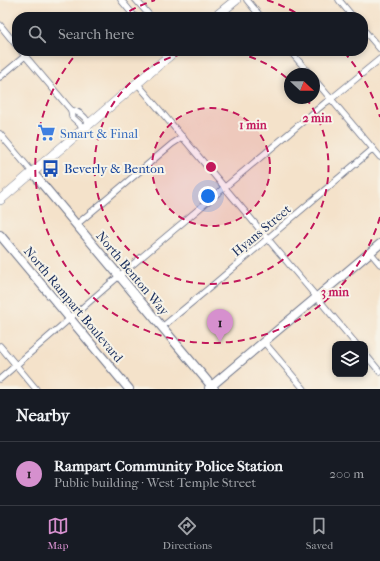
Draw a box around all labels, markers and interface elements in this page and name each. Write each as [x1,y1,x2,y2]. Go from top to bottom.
search box [12,12,368,56]
icon: search [26,23,48,45]
text: Search here [58,25,134,43]
north arrow [284,68,320,104]
text: 2 min [302,111,333,125]
text: 1 min [239,118,268,132]
supermarket icon: Smart & Final [37,123,57,143]
place label: Smart & Final [60,126,138,141]
bus stop icon: Beverly & Benton [41,158,61,178]
centre of rings [204,160,218,174]
place label: Beverly & Benton [64,161,165,176]
your location [198,186,218,206]
street label: Hyans Street [229,201,294,259]
street label: North Benton Way [93,228,173,319]
street label: North Rampart Boulevard [21,244,127,366]
text: 3 min [321,285,350,300]
pin: 1 [207,309,233,342]
map controls [332,341,368,377]
button: layers [332,341,368,377]
text: Nearby [16,405,70,425]
text: Rampart Community Police Station [54,457,283,475]
text: 1 [27,466,31,481]
text: 200 m [329,466,364,481]
text: Public building · West Temple Street [54,475,256,490]
tab: Map [47,515,69,552]
tab: Directions [163,515,212,552]
tab: Saved [306,515,333,552]

